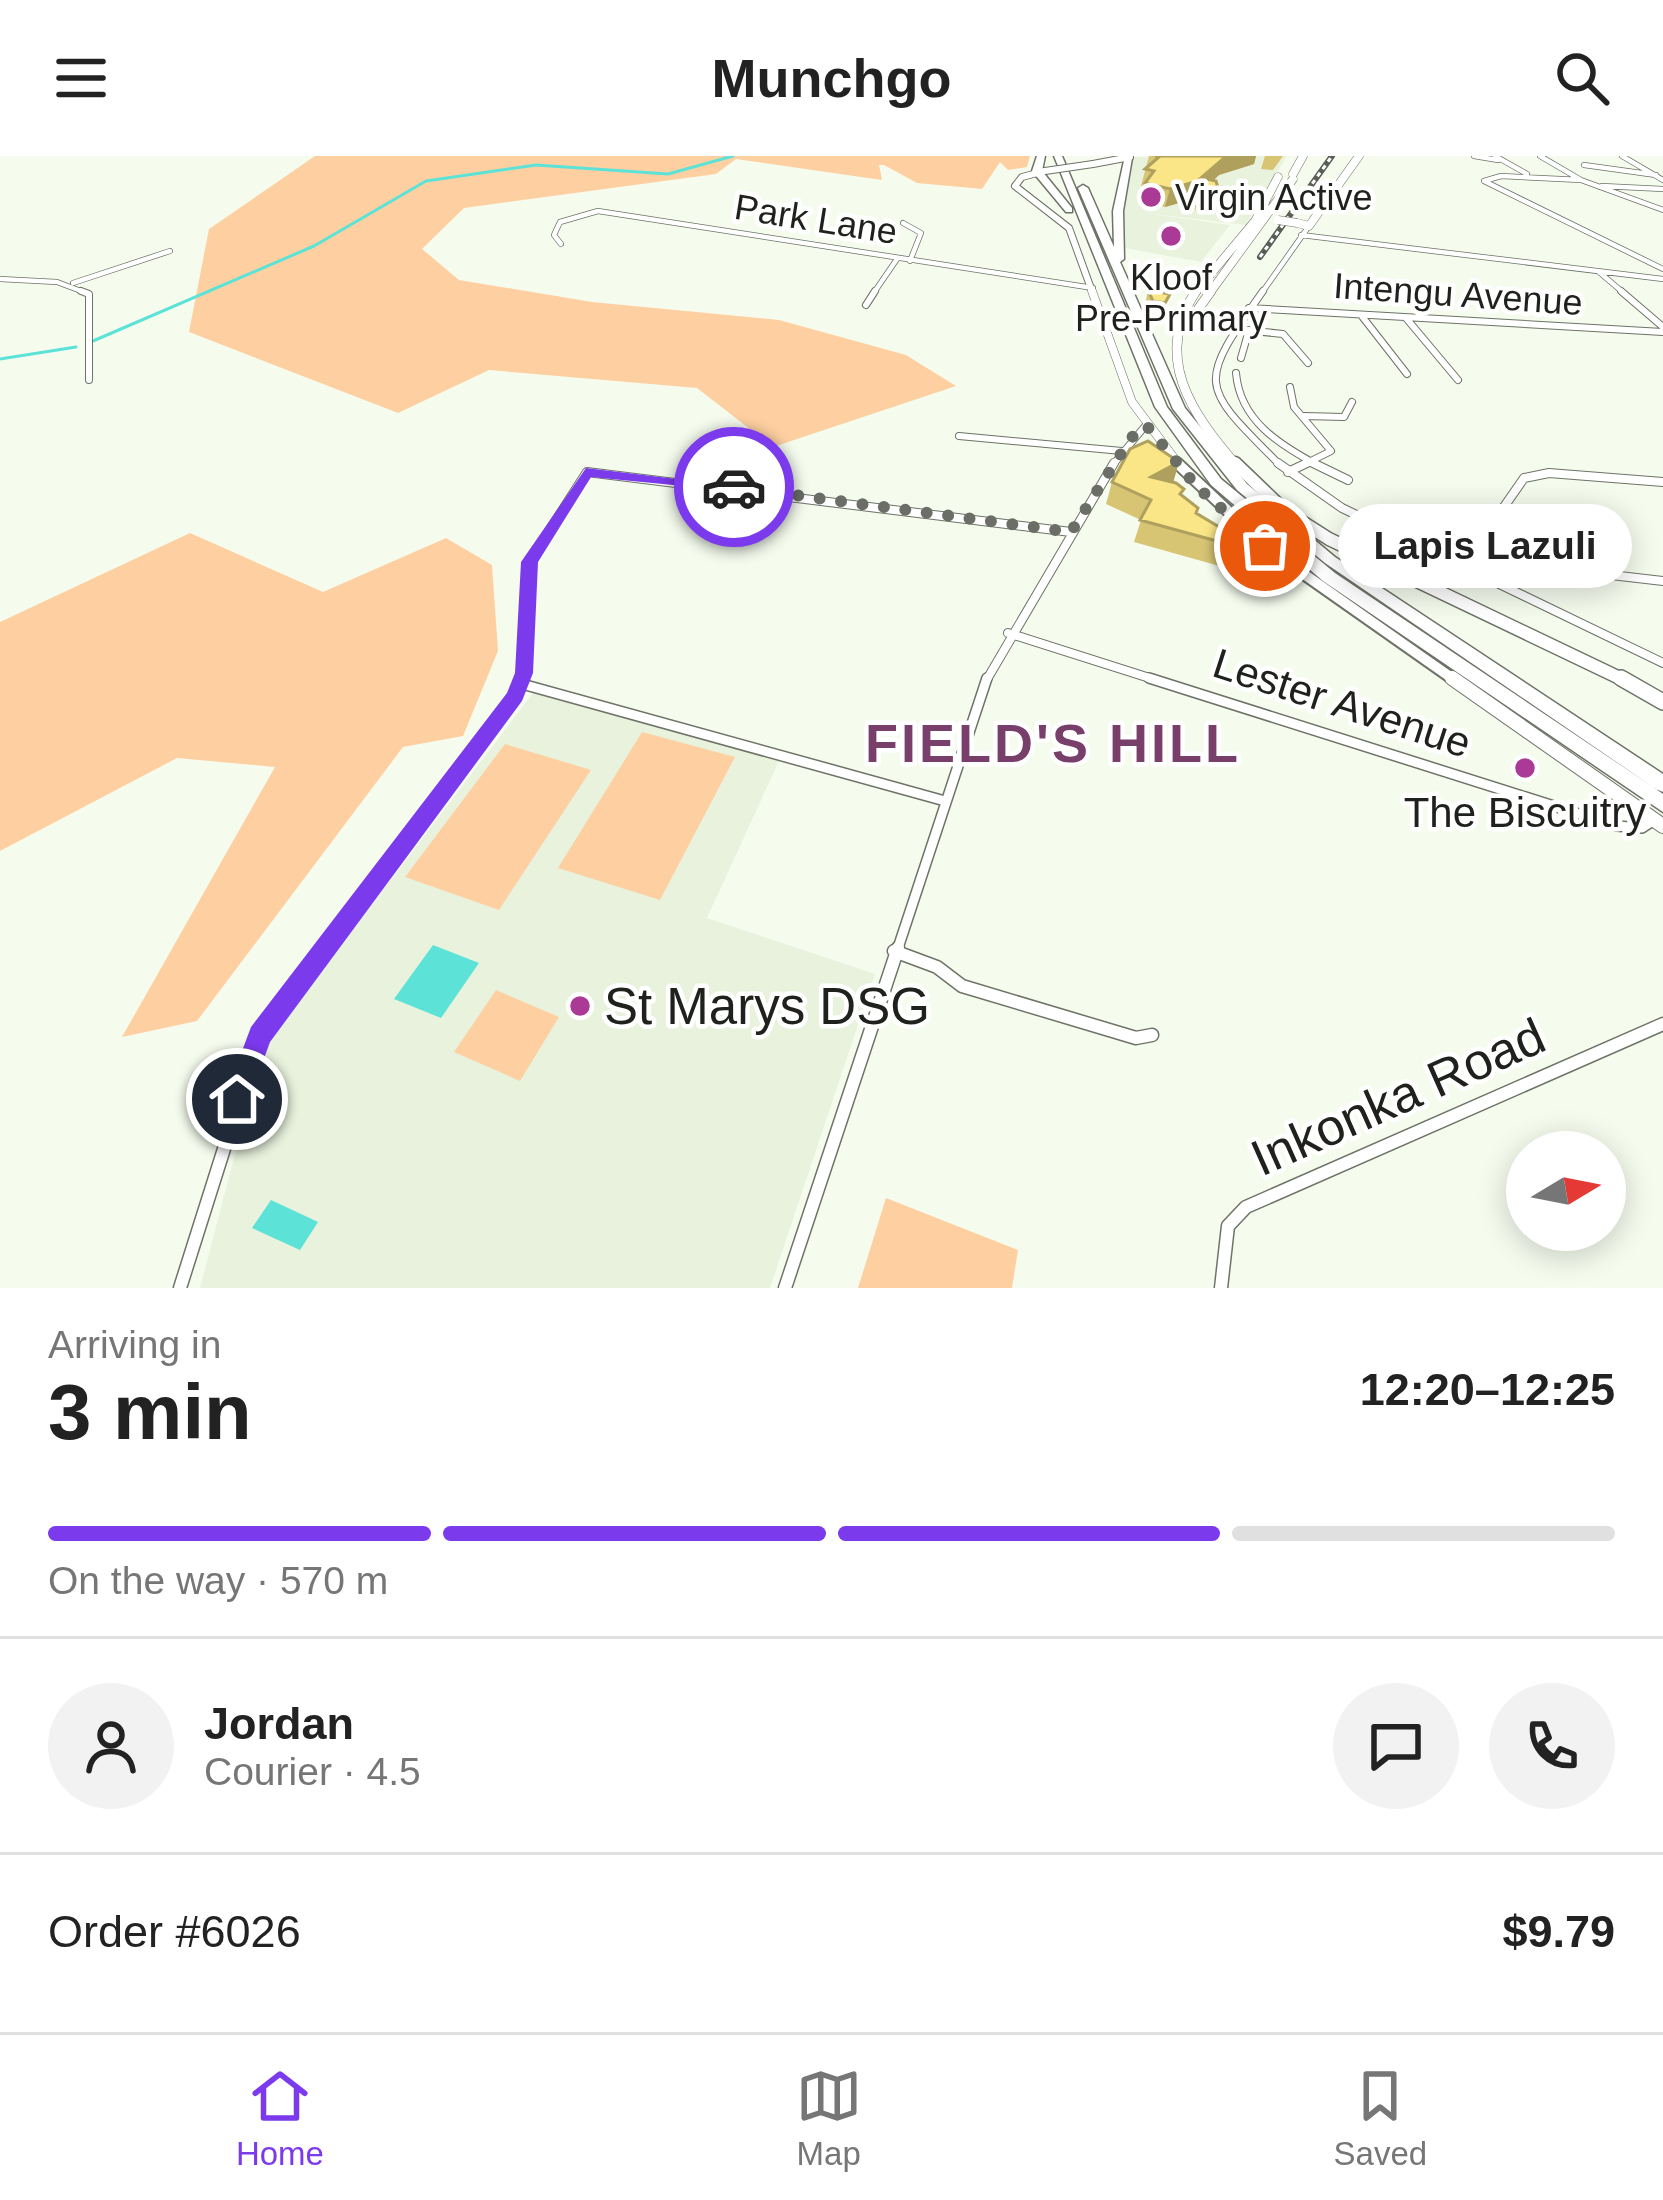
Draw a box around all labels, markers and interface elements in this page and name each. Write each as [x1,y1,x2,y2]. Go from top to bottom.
icon: menu [48,45,114,111]
icon: search [1549,45,1615,111]
text: Munchgo [712,48,951,108]
place label: Virgin Active [1175,177,1372,218]
marker: Virgin Active [1138,184,1164,210]
street label: Park Lane [732,186,900,252]
marker: Kloof Pre-Primary [1158,223,1184,249]
place label: Kloof Pre-Primary [1075,257,1267,339]
street label: Intengu Avenue [1332,265,1584,323]
courier [674,427,794,547]
icon: car [701,454,767,520]
pin [1214,495,1316,597]
callout: Lapis Lazuli [1337,504,1631,588]
icon: bag [1232,513,1298,579]
text: Lapis Lazuli [1373,524,1597,567]
street label: Lester Avenue [1207,639,1477,767]
district label: FIELD'S HILL [865,713,1241,773]
marker: The Biscuitry [1512,755,1538,781]
place label: The Biscuitry [1404,789,1646,836]
place label: St Marys DSG [604,978,930,1035]
marker: St Marys DSG [567,993,593,1019]
street label: Inkonka Road [1243,1007,1553,1187]
pin [186,1048,288,1150]
icon: home [204,1066,270,1132]
north arrow [1506,1131,1626,1251]
map controls [1506,1131,1626,1251]
text: Arriving in [48,1323,221,1366]
text: 12:20–12:25 [1360,1364,1615,1415]
text: 3 min [48,1368,252,1456]
text: On the way · 570 m [48,1559,388,1602]
button: person [48,1683,174,1809]
button: chat [1333,1683,1459,1809]
button: phone [1489,1683,1615,1809]
text: Jordan [204,1698,354,1749]
text: Courier · 4.5 [204,1750,421,1793]
text: Order #6026 [48,1906,301,1957]
text: $9.79 [1502,1906,1615,1957]
tab: Home [236,2063,324,2173]
tab: Map [796,2063,862,2173]
tab: Saved [1334,2063,1427,2173]

